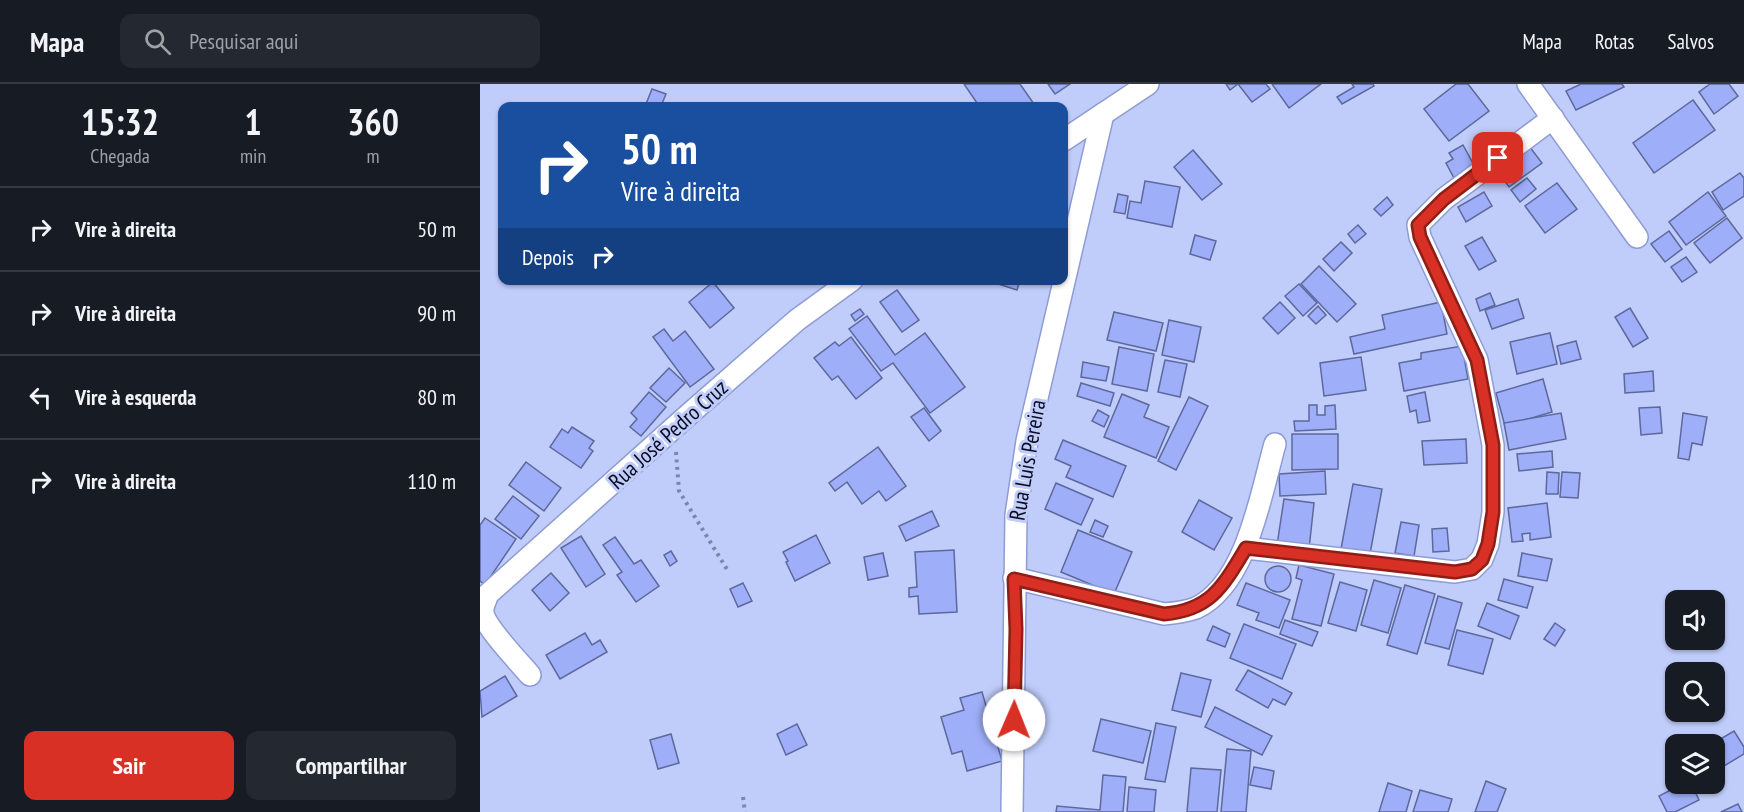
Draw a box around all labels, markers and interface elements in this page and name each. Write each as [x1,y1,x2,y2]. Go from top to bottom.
search box [120,14,540,68]
text: Mapa [30,23,84,60]
icon: search [141,25,174,58]
text: Pesquisar aqui [189,27,298,55]
text: Mapa [1522,28,1562,55]
text: Rotas [1595,28,1634,55]
text: Salvos [1667,28,1714,55]
text: 15:32 [81,98,159,145]
text: 1 [244,98,262,145]
text: 360 [347,98,399,145]
text: 50 m [621,121,698,176]
icon: right [522,126,600,204]
pin [1472,132,1523,183]
icon: arrive [1481,141,1514,174]
text: Chegada [90,143,150,169]
text: min [240,143,266,169]
text: m [367,143,380,169]
text: Vire à direita [621,174,740,208]
icon: right [24,213,57,246]
text: Vire à direita [75,215,176,243]
text: 50 m [417,215,456,243]
icon: right [586,240,619,273]
text: Depois [522,243,574,271]
icon: right [24,297,57,330]
text: Vire à direita [75,299,176,327]
text: 90 m [417,299,456,327]
street label: Rua José Pedro Cruz [603,373,734,495]
icon: left [24,381,57,414]
text: Vire à esquerda [75,383,196,411]
text: 80 m [417,383,456,411]
street label: Rua Luis Pereira [1003,398,1051,522]
icon: right [24,465,57,498]
text: Vire à direita [75,467,176,495]
text: 110 m [407,467,456,495]
map controls [1665,590,1725,794]
button: sound [1665,590,1725,650]
button: search [1665,662,1725,722]
position arrow [982,688,1046,752]
button: Sair [24,731,234,800]
button: Compartilhar [246,731,456,800]
button: layers [1665,734,1725,794]

